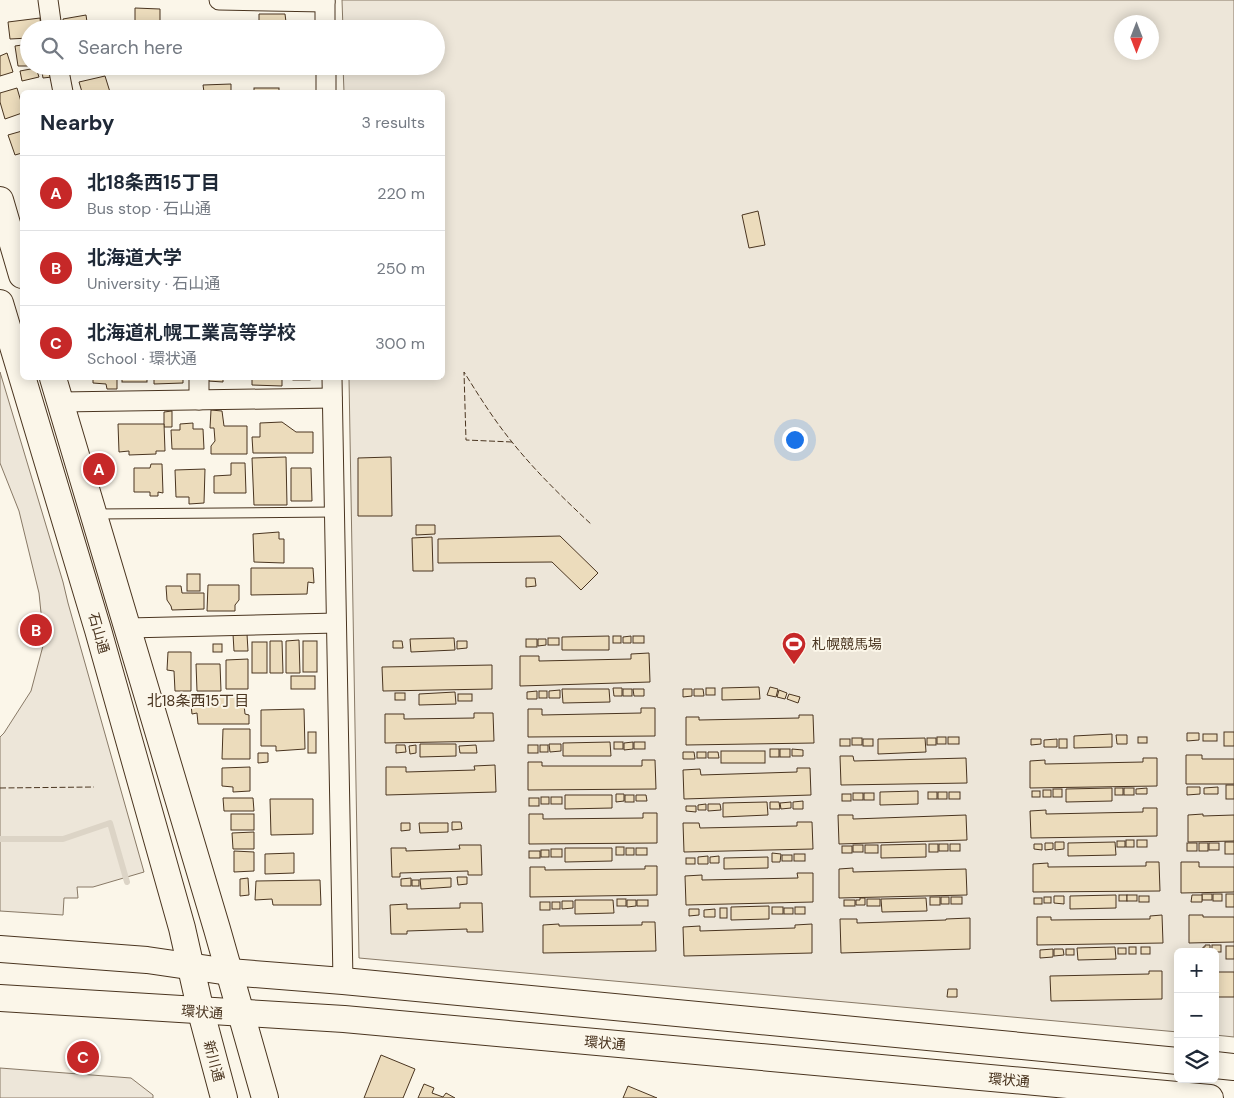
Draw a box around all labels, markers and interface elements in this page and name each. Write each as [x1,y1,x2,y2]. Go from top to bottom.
north arrow [1114,15,1159,60]
search box [20,20,445,75]
icon: search [38,34,66,62]
text: Search here [78,35,183,60]
text: Nearby [40,109,114,137]
text: 3 results [362,112,425,133]
text: 北18条西15丁目 [87,170,220,195]
text: A [50,183,62,204]
text: 220 m [377,183,425,204]
text: Bus stop · 石山通 [87,198,211,219]
text: 北海道大学 [87,245,182,270]
text: B [51,258,61,279]
text: 250 m [377,258,425,279]
text: University · 石山通 [87,273,220,294]
text: 北海道札幌工業高等学校 [87,320,296,345]
text: C [50,333,62,354]
text: 300 m [375,333,425,354]
text: School · 環状通 [87,348,197,369]
your location [782,427,808,453]
pin: A [83,450,115,488]
street label: 石山通 [85,610,113,656]
pin: B [20,611,52,649]
sports icon: 札幌競馬場 [781,631,807,665]
place label: 札幌競馬場 [812,635,882,653]
district label: 北18条西15丁目 [147,691,249,711]
map controls [1174,948,1219,1083]
button: + [1174,948,1219,993]
button: − [1174,993,1219,1038]
street label: 環状通 [180,1002,224,1022]
street label: 環状通 [583,1032,627,1054]
pin: C [67,1038,99,1076]
street label: 新川通 [200,1038,228,1084]
button: layers [1174,1038,1219,1083]
street label: 環状通 [987,1069,1031,1091]

